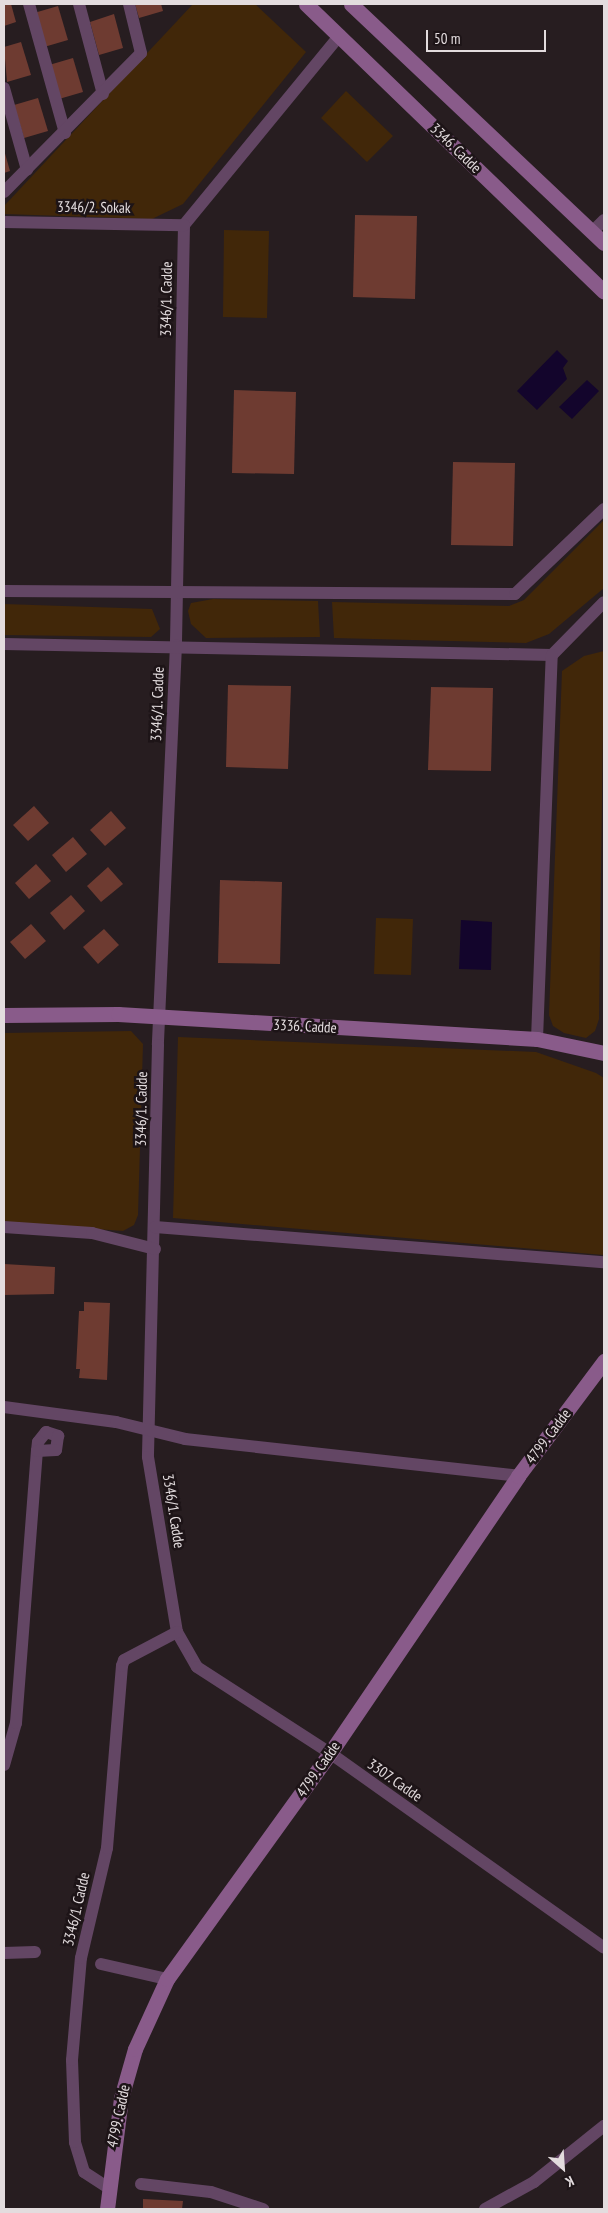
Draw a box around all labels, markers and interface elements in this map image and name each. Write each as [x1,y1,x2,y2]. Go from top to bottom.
scale bar [428,20,548,52]
text: 50 m [434,29,460,48]
street label: 3346. Cadde [426,119,486,177]
street label: 3346/2. Sokak [57,197,131,217]
street label: 3346/1. Cadde [156,261,176,337]
street label: 3346/1. Cadde [147,666,167,742]
street label: 3336. Cadde [272,1015,338,1037]
street label: 3346/1. Cadde [131,1071,151,1147]
street label: 4799. Cadde [521,1405,575,1467]
street label: 3346/1. Cadde [159,1472,189,1550]
street label: 4799. Cadde [292,1737,344,1801]
street label: 3307. Cadde [364,1754,426,1806]
street label: 3346/1. Cadde [59,1870,93,1948]
street label: 4799. Cadde [102,2082,134,2150]
north arrow [538,2143,588,2193]
text: K [562,2172,577,2191]

